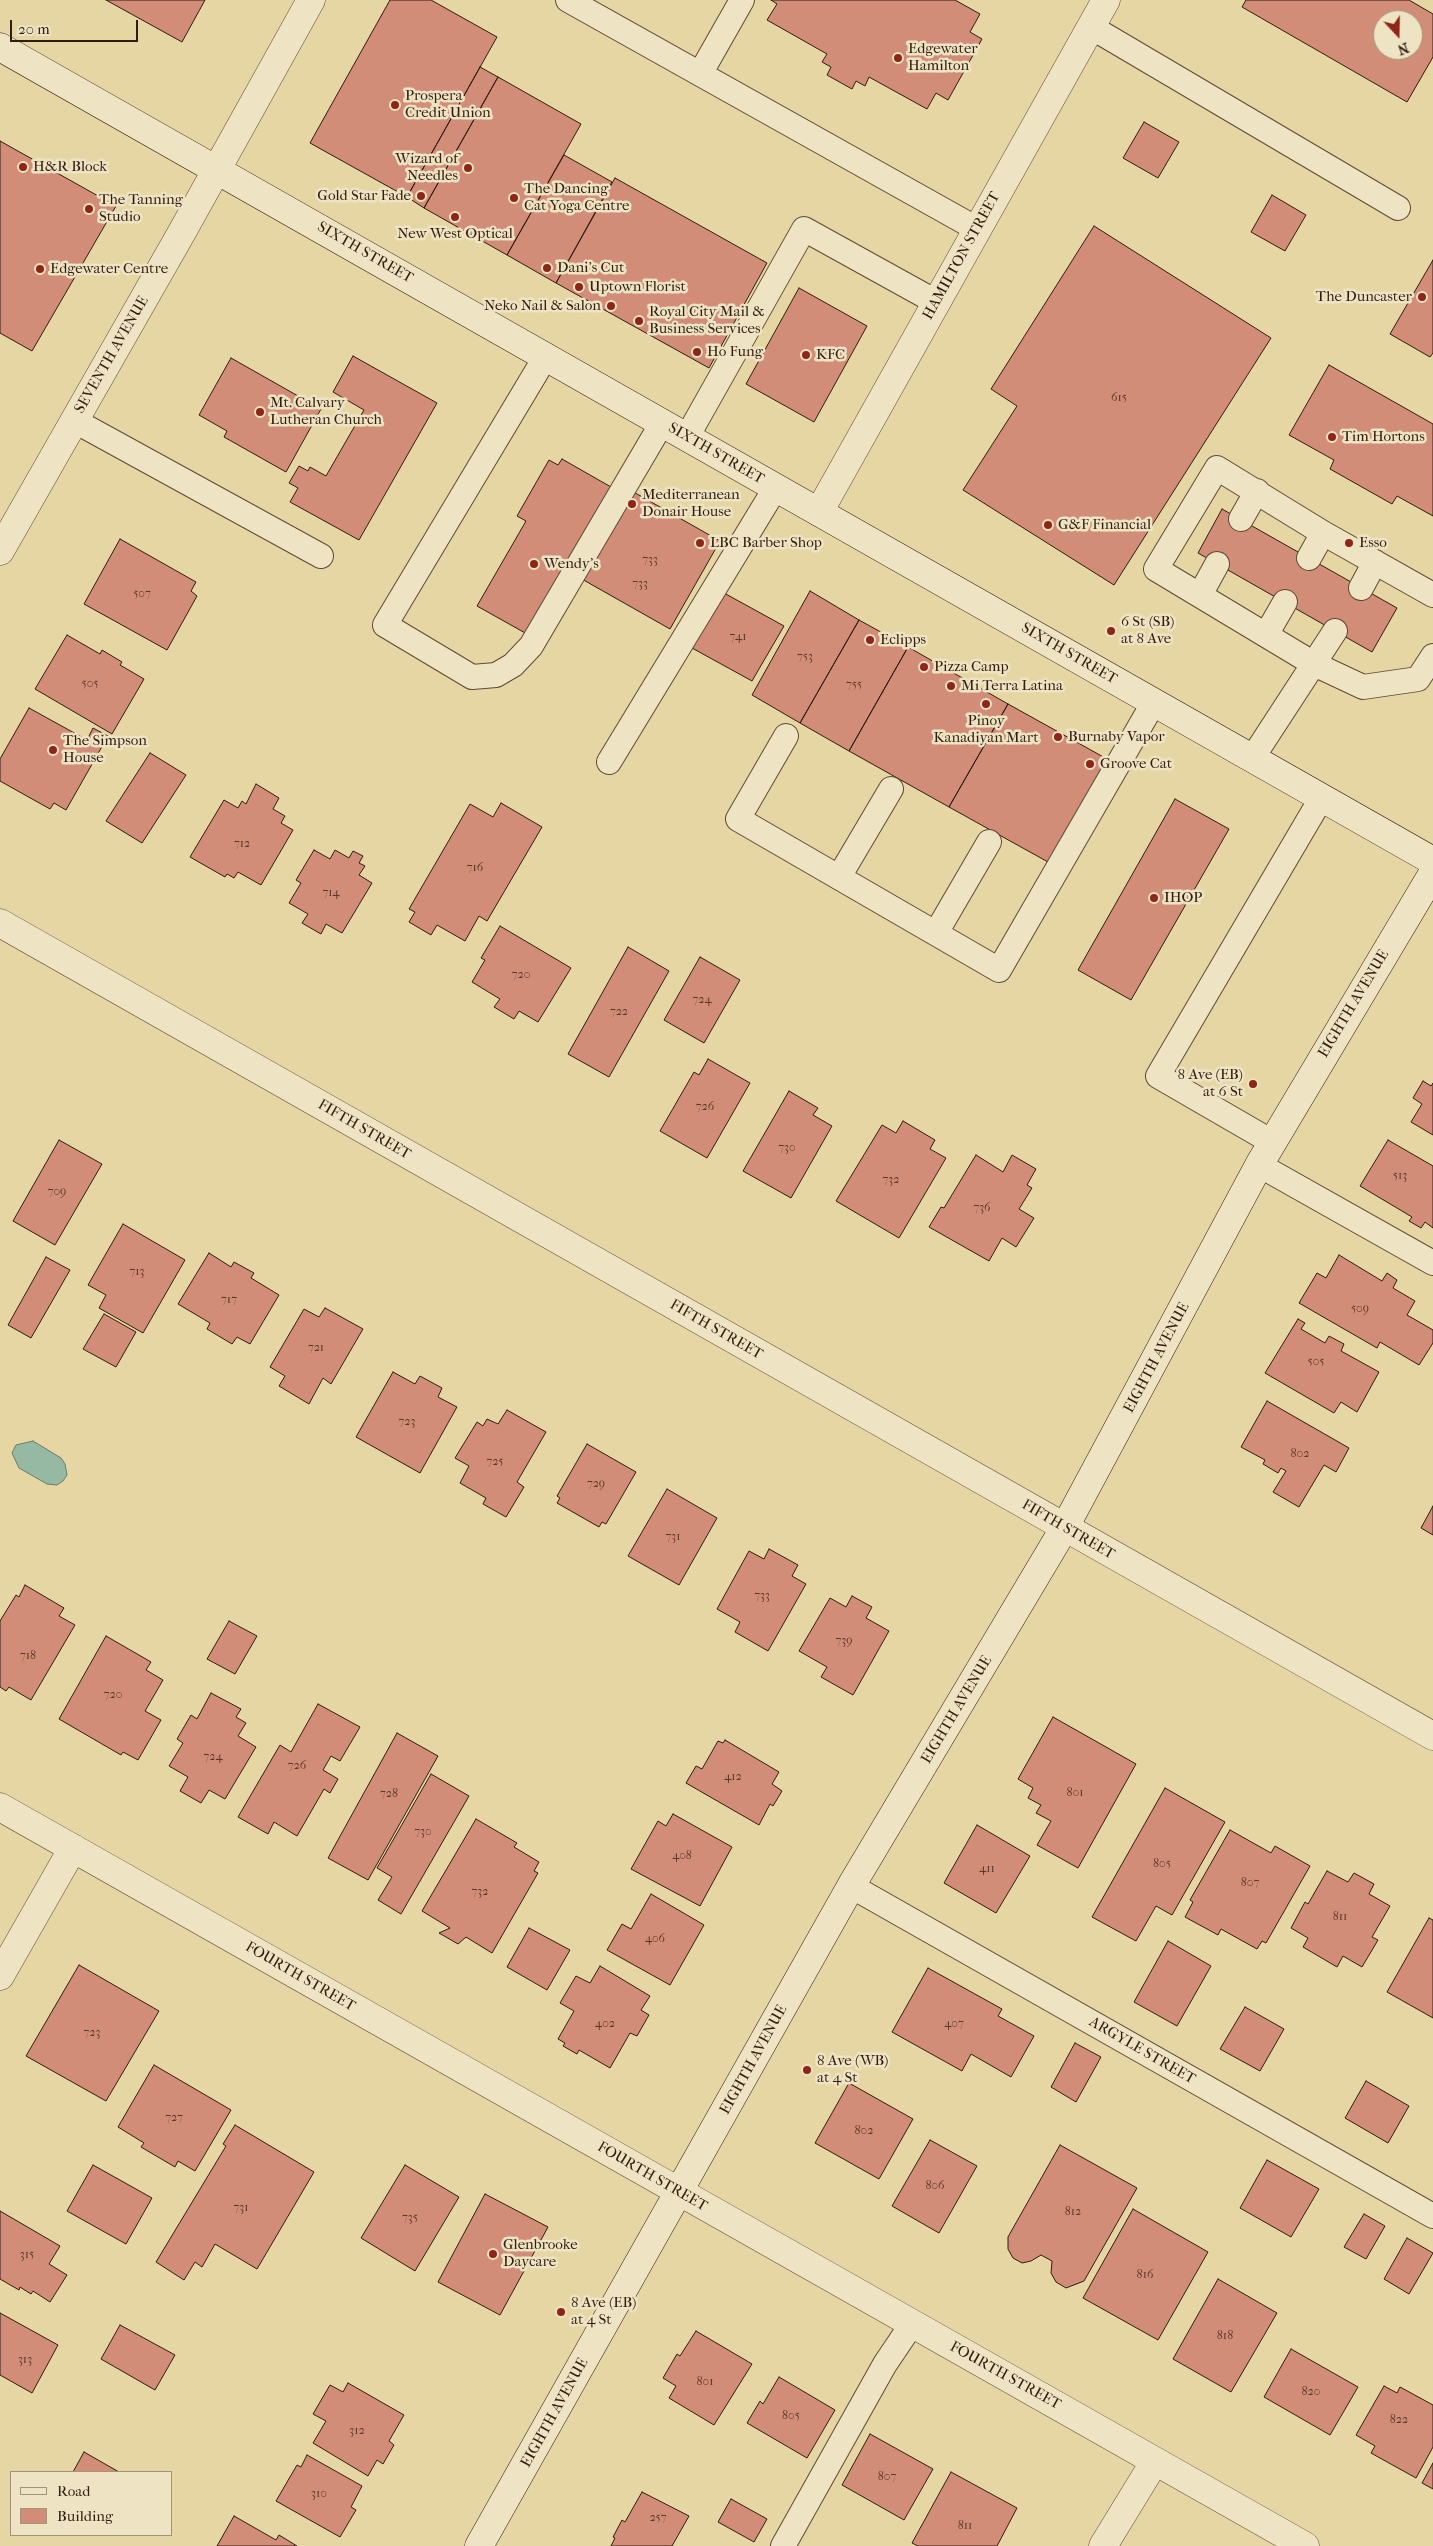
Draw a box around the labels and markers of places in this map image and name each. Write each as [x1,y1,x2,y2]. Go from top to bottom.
place label: Edgewater Hamilton [908,40,978,75]
marker: Edgewater Hamilton [892,52,904,64]
place label: Prospera Credit Union [405,87,491,122]
marker: Prospera Credit Union [389,99,401,111]
place label: Wizard of Needles [395,150,458,185]
place label: H&R Block [33,158,107,176]
marker: H&R Block [17,161,29,173]
marker: Wizard of Needles [462,162,474,174]
place label: The Dancing Cat Yoga Centre [524,180,629,215]
place label: Gold Star Fade [317,187,411,205]
marker: Gold Star Fade [415,190,427,202]
place label: The Tanning Studio [99,191,183,226]
marker: The Dancing Cat Yoga Centre [508,192,520,204]
marker: The Tanning Studio [83,203,95,215]
marker: New West Optical [449,211,461,223]
place label: New West Optical [397,225,513,243]
place label: Dani's Cut [557,259,624,277]
place label: Edgewater Centre [50,260,168,278]
marker: Dani's Cut [541,262,553,274]
marker: Edgewater Centre [34,263,46,275]
place label: Uptown Florist [589,278,686,296]
marker: Uptown Florist [573,281,585,293]
place label: The Duncaster [1316,288,1412,306]
marker: The Duncaster [1416,291,1428,303]
place label: Neko Nail & Salon [484,297,601,315]
marker: Neko Nail & Salon [605,300,617,312]
place label: Royal City Mail & Business Services [649,303,765,338]
marker: Royal City Mail & Business Services [633,315,645,327]
place label: Ho Fung [707,343,763,361]
marker: Ho Fung [691,346,703,358]
place label: KFC [816,346,845,364]
marker: KFC [800,349,812,361]
place label: Mt. Calvary Lutheran Church [270,394,382,429]
marker: Mt. Calvary Lutheran Church [254,406,266,418]
place label: Tim Hortons [1342,428,1425,446]
marker: Tim Hortons [1326,431,1338,443]
place label: Mediterranean Donair House [642,486,740,521]
marker: Mediterranean Donair House [626,498,638,510]
place label: G&F Financial [1058,516,1151,534]
marker: G&F Financial [1042,519,1054,531]
place label: LBC Barber Shop [710,534,822,552]
place label: Esso [1359,534,1387,552]
marker: LBC Barber Shop [694,537,706,549]
marker: Esso [1343,537,1355,549]
place label: Wendy's [544,555,599,573]
marker: Wendy's [528,558,540,570]
place label: 6 St (SB) at 8 Ave [1121,613,1175,648]
marker: 6 St (SB) at 8 Ave [1105,625,1117,637]
place label: Eclipps [880,631,926,649]
marker: Eclipps [864,634,876,646]
place label: Pizza Camp [934,658,1009,676]
marker: Pizza Camp [918,661,930,673]
place label: Mi Terra Latina [961,677,1063,695]
marker: Mi Terra Latina [945,680,957,692]
marker: Pinoy Kanadiyan Mart [980,698,992,710]
place label: Pinoy Kanadiyan Mart [933,712,1039,747]
place label: Burnaby Vapor [1068,728,1165,746]
marker: Burnaby Vapor [1052,731,1064,743]
place label: The Simpson House [63,732,147,767]
marker: The Simpson House [47,744,59,756]
place label: Groove Cat [1100,755,1172,773]
marker: Groove Cat [1084,758,1096,770]
place label: IHOP [1164,889,1202,907]
marker: IHOP [1148,892,1160,904]
place label: 8 Ave (EB) at 6 St [1178,1066,1243,1101]
marker: 8 Ave (EB) at 6 St [1247,1078,1259,1090]
place label: 8 Ave (WB) at 4 St [817,2052,889,2087]
marker: 8 Ave (WB) at 4 St [801,2064,813,2076]
place label: Glenbrooke Daycare [503,2236,578,2271]
marker: Glenbrooke Daycare [487,2248,499,2260]
place label: 8 Ave (EB) at 4 St [571,2294,636,2329]
marker: 8 Ave (EB) at 4 St [555,2306,567,2318]

